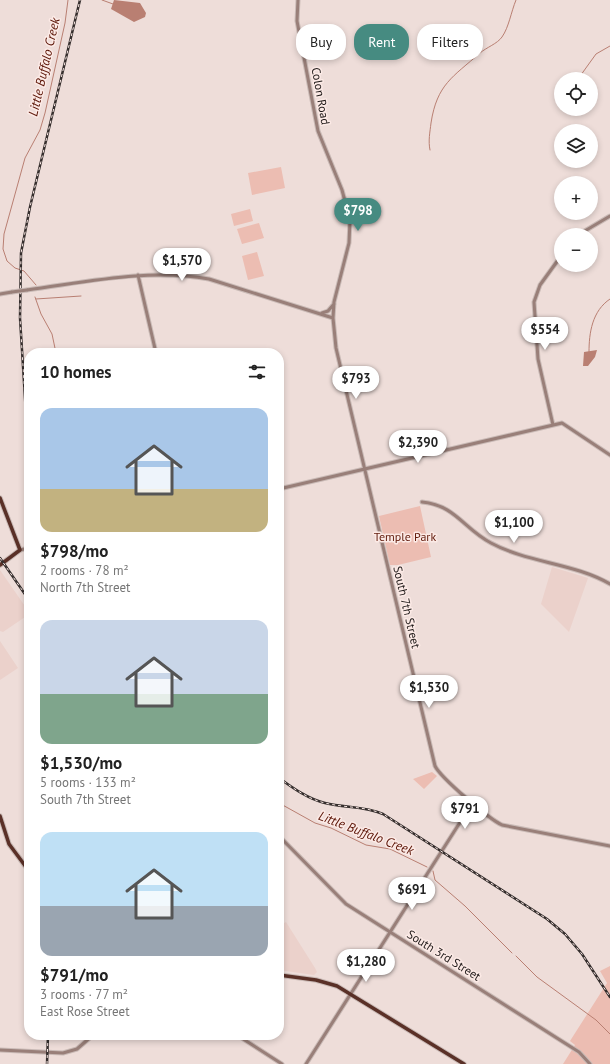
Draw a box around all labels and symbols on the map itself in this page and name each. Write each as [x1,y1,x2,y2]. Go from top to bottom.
water label: Little Buffalo Creek [24,15,64,118]
street label: Colon Road [309,66,333,126]
pin: $798 [334,198,382,232]
pin: $1,570 [149,248,215,282]
pin: $554 [521,317,569,351]
pin: $793 [332,366,380,400]
pin: $2,390 [385,430,451,464]
pin: $1,100 [481,510,547,544]
park label: Temple Park [374,529,436,544]
street label: South 7th Street [390,564,424,650]
pin: $1,530 [396,675,462,709]
pin: $791 [441,796,489,830]
water label: Little Buffalo Creek [316,807,417,859]
pin: $691 [388,877,436,911]
street label: South 3rd Street [404,926,484,984]
pin: $1,280 [333,949,399,983]

